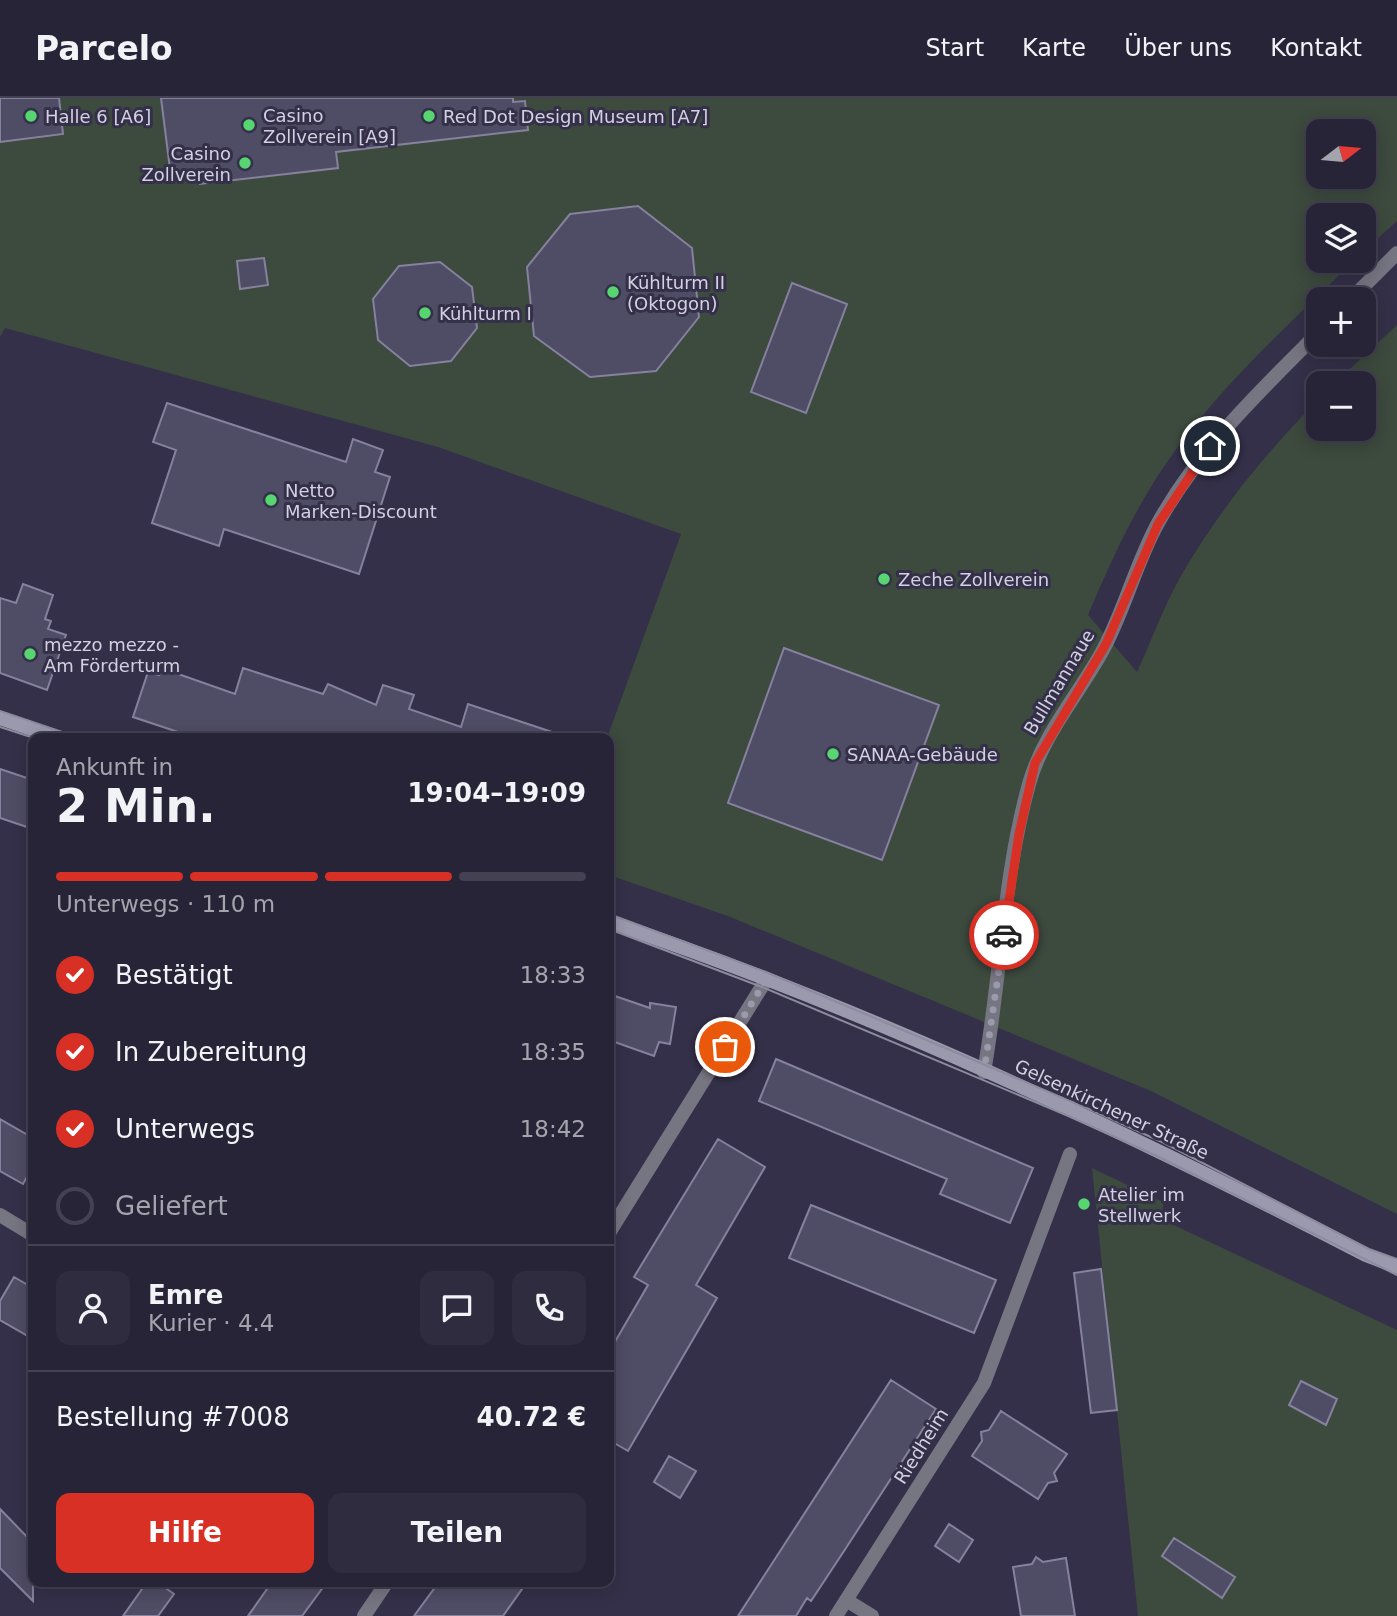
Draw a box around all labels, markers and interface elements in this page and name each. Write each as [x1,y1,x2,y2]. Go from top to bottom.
text: Parcelo [35,29,173,68]
text: Start [925,34,984,62]
text: Karte [1022,34,1086,62]
text: Über uns [1124,34,1232,62]
text: Kontakt [1270,34,1362,62]
place label: Casino Zollverein [A9] [263,105,396,147]
place label: Halle 6 [A6] [45,106,151,127]
place label: Red Dot Design Museum [A7] [443,106,708,127]
marker: Halle 6 [A6] [23,108,39,124]
marker: Red Dot Design Museum [A7] [421,108,437,124]
marker: Casino Zollverein [A9] [241,117,257,133]
north arrow [1306,119,1376,189]
map controls [1306,119,1376,441]
place label: Casino Zollverein [141,143,231,185]
marker: Casino Zollverein [237,155,253,171]
button: layers [1306,203,1376,273]
place label: Kühlturm II (Oktogon) [627,272,725,314]
marker: Kühlturm II (Oktogon) [605,284,621,300]
button: + [1306,287,1376,357]
place label: Kühlturm I [439,303,532,324]
marker: Kühlturm I [417,305,433,321]
button: − [1306,371,1376,441]
pin [1180,416,1240,476]
icon: home [1191,427,1229,465]
place label: Netto Marken-Discount [285,480,437,522]
marker: Netto Marken-Discount [263,492,279,508]
place label: Zeche Zollverein [898,569,1049,590]
marker: Zeche Zollverein [876,571,892,587]
street label: Bullmannaue [1019,626,1099,738]
place label: mezzo mezzo - Am Förderturm [44,634,180,676]
marker: mezzo mezzo - Am Förderturm [22,646,38,662]
place label: SANAA-Gebäude [847,744,998,765]
marker: SANAA-Gebäude [825,746,841,762]
text: Ankunft in [56,754,173,780]
text: 19:04–19:09 [407,778,586,808]
text: 2 Min. [56,779,216,833]
text: Unterwegs · 110 m [56,891,275,917]
courier [969,900,1039,970]
icon: car [985,916,1023,954]
icon: check [56,956,94,994]
text: Bestätigt [115,960,233,990]
text: 18:33 [520,962,586,988]
pin [695,1017,755,1077]
icon: bag [706,1028,744,1066]
icon: check [56,1033,94,1071]
text: In Zubereitung [115,1037,307,1067]
text: 18:35 [520,1039,586,1065]
street label: Gelsenkirchener Straße [1012,1055,1212,1163]
icon: check [56,1110,94,1148]
text: Unterwegs [115,1114,255,1144]
text: 18:42 [520,1116,586,1142]
place label: Atelier im Stellwerk [1098,1184,1185,1226]
text: Geliefert [115,1191,228,1221]
marker: Atelier im Stellwerk [1076,1196,1092,1212]
button: person [56,1271,130,1345]
button: chat [420,1271,494,1345]
button: phone [512,1271,586,1345]
text: Emre [148,1280,223,1310]
text: Kurier · 4.4 [148,1310,274,1336]
text: Bestellung #7008 [56,1402,290,1432]
text: 40.72 € [477,1402,586,1432]
street label: Riedheim [890,1404,952,1488]
button: Hilfe [56,1493,314,1573]
button: Teilen [328,1493,586,1573]

